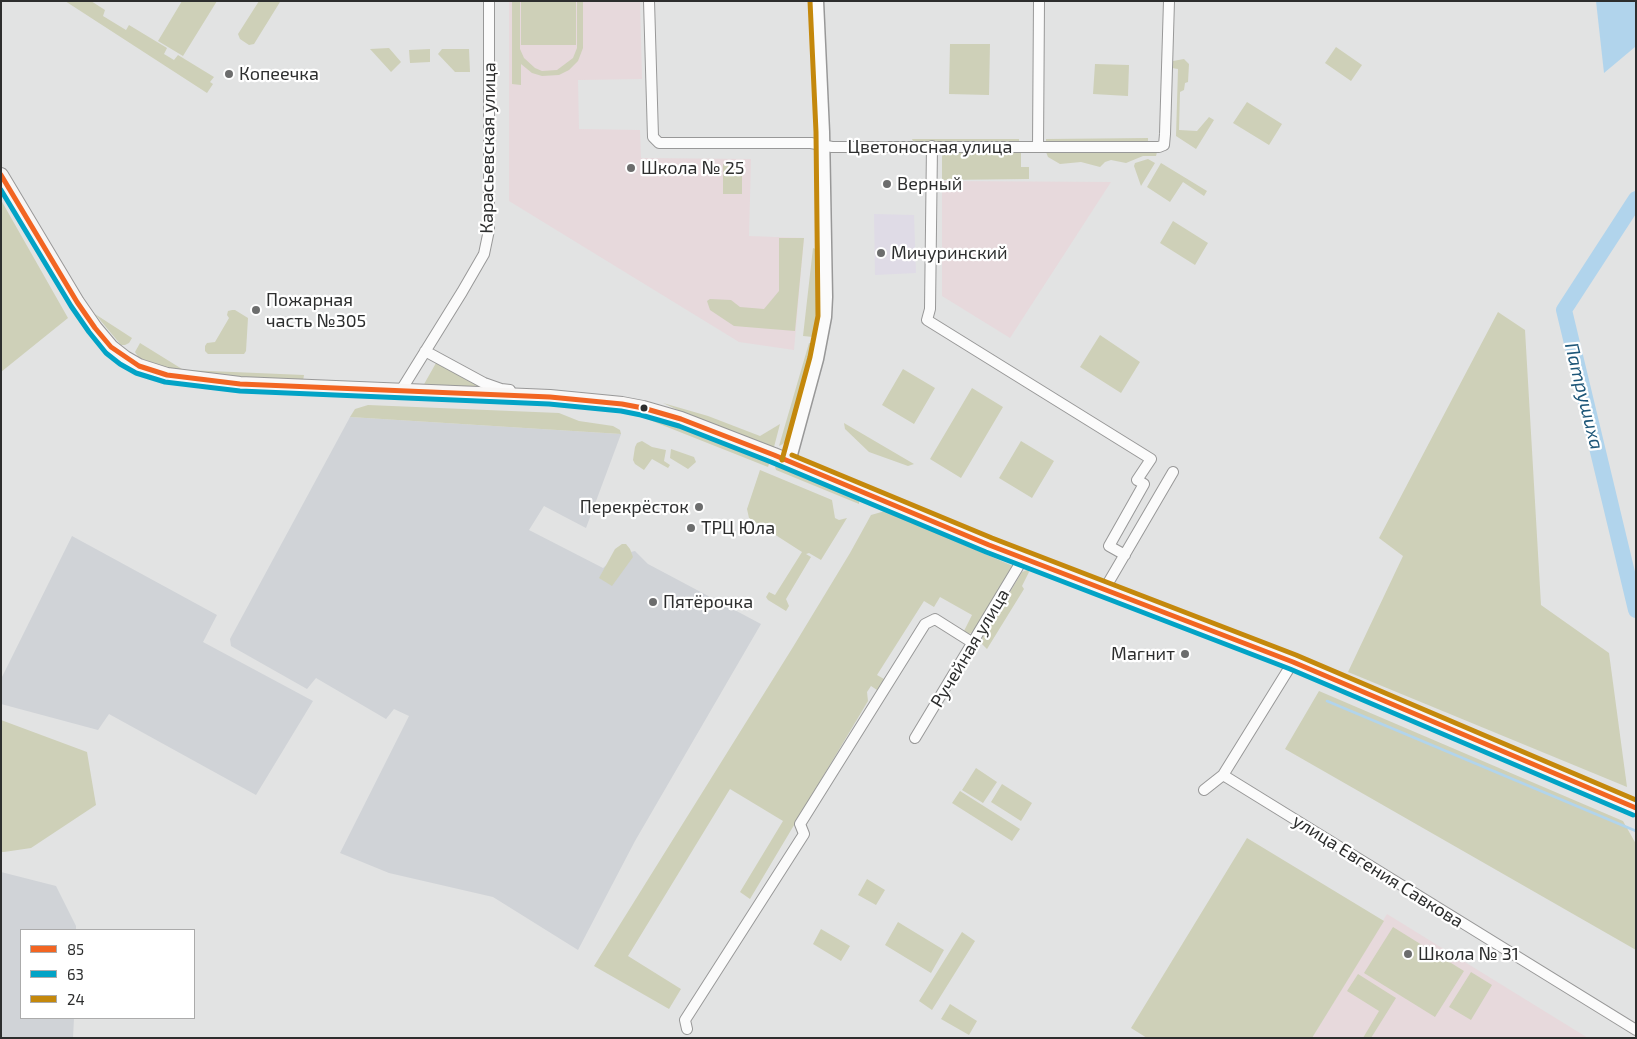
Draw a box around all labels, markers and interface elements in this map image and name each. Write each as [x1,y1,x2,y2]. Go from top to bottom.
street label: Карасьевская улица [476,62,500,234]
place label: Копеечка [239,63,319,85]
marker: Копеечка [223,68,235,80]
street label: Цветоносная улица [848,136,1012,158]
place label: Школа № 25 [641,157,744,179]
marker: Школа № 25 [625,162,637,174]
place label: Верный [897,173,962,195]
marker: Верный [881,178,893,190]
place label: Мичуринский [891,242,1008,264]
marker: Мичуринский [875,247,887,259]
place label: Пожарная часть №305 [266,289,366,332]
marker: Пожарная часть №305 [250,304,262,316]
water label: Патрушиха [1560,340,1608,452]
unlabelled marker [639,403,649,413]
place label: Перекрёсток [580,496,689,518]
marker: Перекрёсток [693,501,705,513]
place label: ТРЦ Юла [701,517,775,539]
marker: ТРЦ Юла [685,522,697,534]
street label: Ручейная улица [926,585,1014,711]
place label: Пятёрочка [663,591,753,613]
marker: Пятёрочка [647,596,659,608]
place label: Магнит [1111,643,1175,665]
marker: Магнит [1179,648,1191,660]
street label: улица Евгения Савкова [1289,810,1467,932]
legend [20,929,195,1019]
text: 85 [67,940,84,958]
place label: Школа № 31 [1418,943,1519,965]
marker: Школа № 31 [1402,948,1414,960]
text: 63 [67,965,84,983]
text: 24 [67,990,85,1008]

